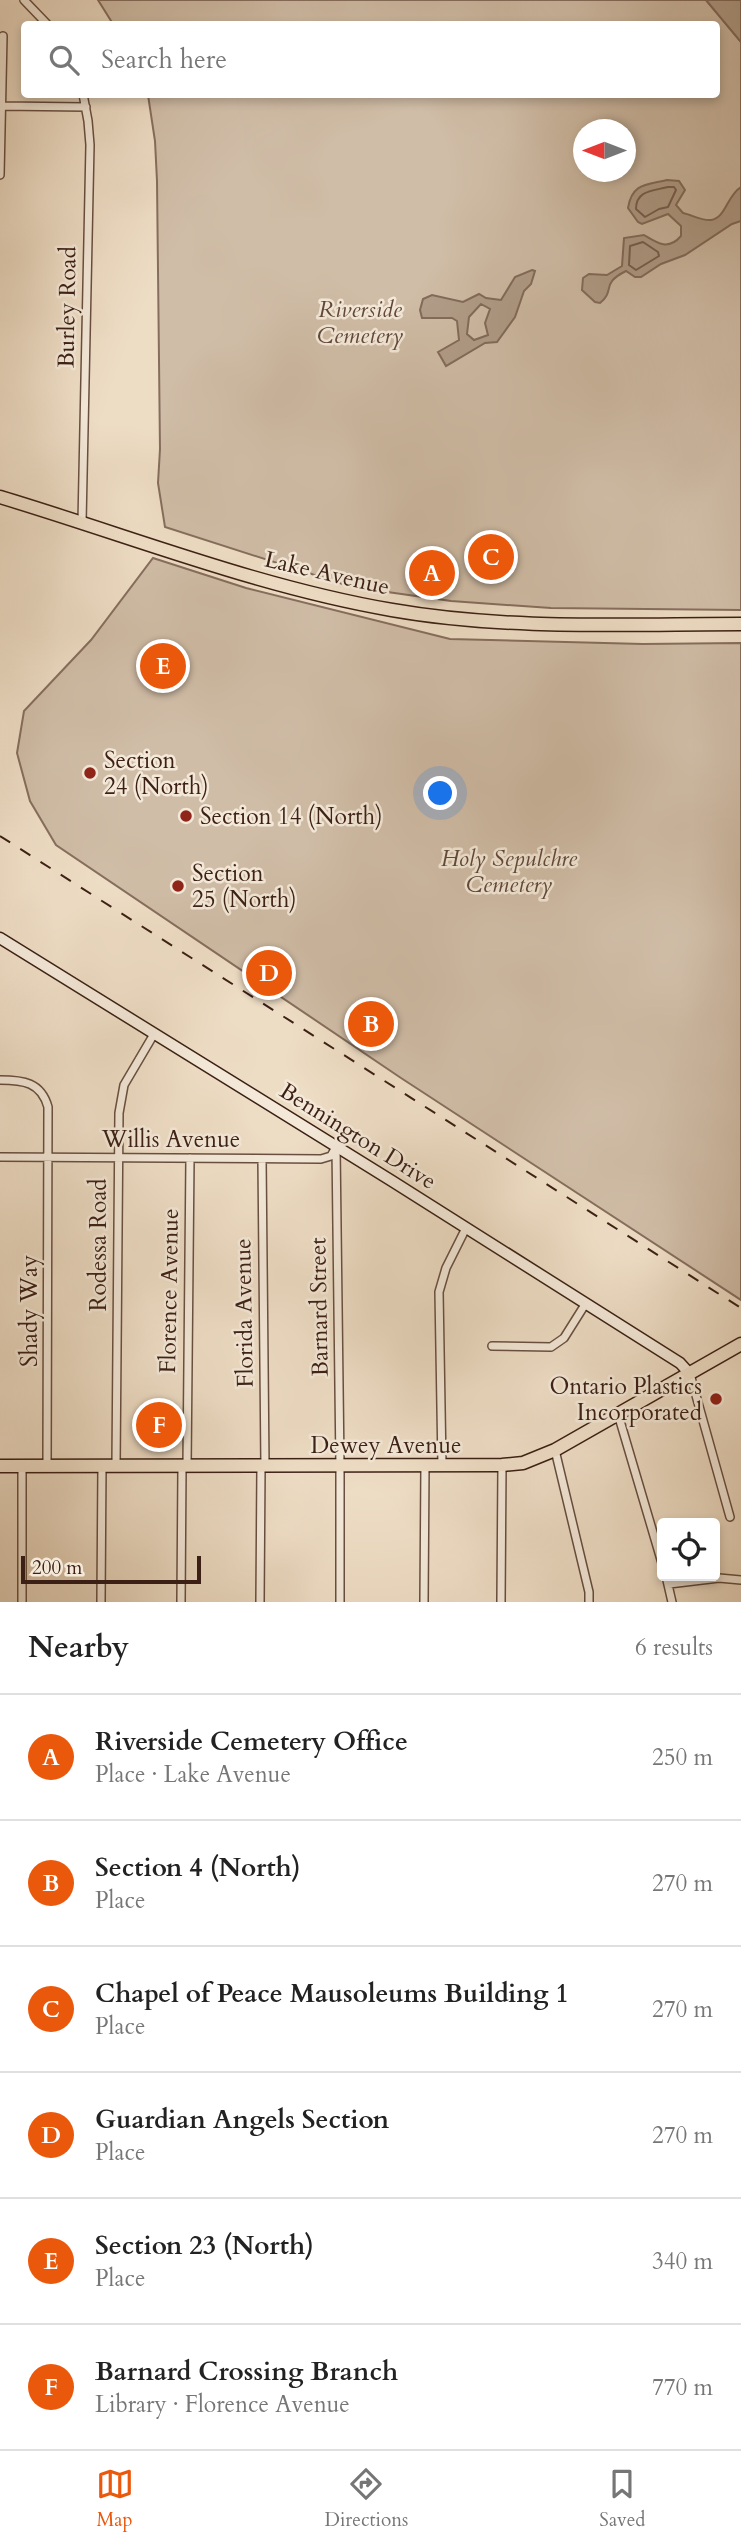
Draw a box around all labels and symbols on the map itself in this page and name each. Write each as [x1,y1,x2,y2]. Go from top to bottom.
north arrow [573,119,636,182]
street label: Burley Road [50,245,84,368]
park label: Riverside Cemetery [317,294,403,351]
pin: C [468,531,514,583]
street label: Lake Avenue [261,544,393,602]
pin: A [409,547,455,599]
pin: E [140,640,186,692]
place label: Section 24 (North) [104,745,209,802]
marker: Section 24 (North) [82,765,98,781]
your location [423,776,457,810]
place label: Section 14 (North) [200,801,383,832]
marker: Section 14 (North) [178,808,194,824]
park label: Holy Sepulchre Cemetery [441,843,577,900]
place label: Section 25 (North) [192,858,297,915]
marker: Section 25 (North) [170,878,186,894]
pin: D [246,947,292,999]
pin: B [348,998,394,1050]
street label: Bennington Drive [274,1075,442,1197]
street label: Willis Avenue [101,1124,240,1155]
street label: Rodessa Road [83,1178,114,1312]
street label: Florence Avenue [152,1208,186,1374]
street label: Barnard Street [302,1237,336,1377]
street label: Florida Avenue [227,1238,261,1388]
street label: Shady Way [14,1255,45,1367]
place label: Ontario Plastics Incorporated [549,1371,703,1428]
marker: Ontario Plastics Incorporated [708,1391,724,1407]
pin: F [136,1399,182,1451]
street label: Dewey Avenue [311,1430,461,1461]
scale bar [21,1553,201,1585]

